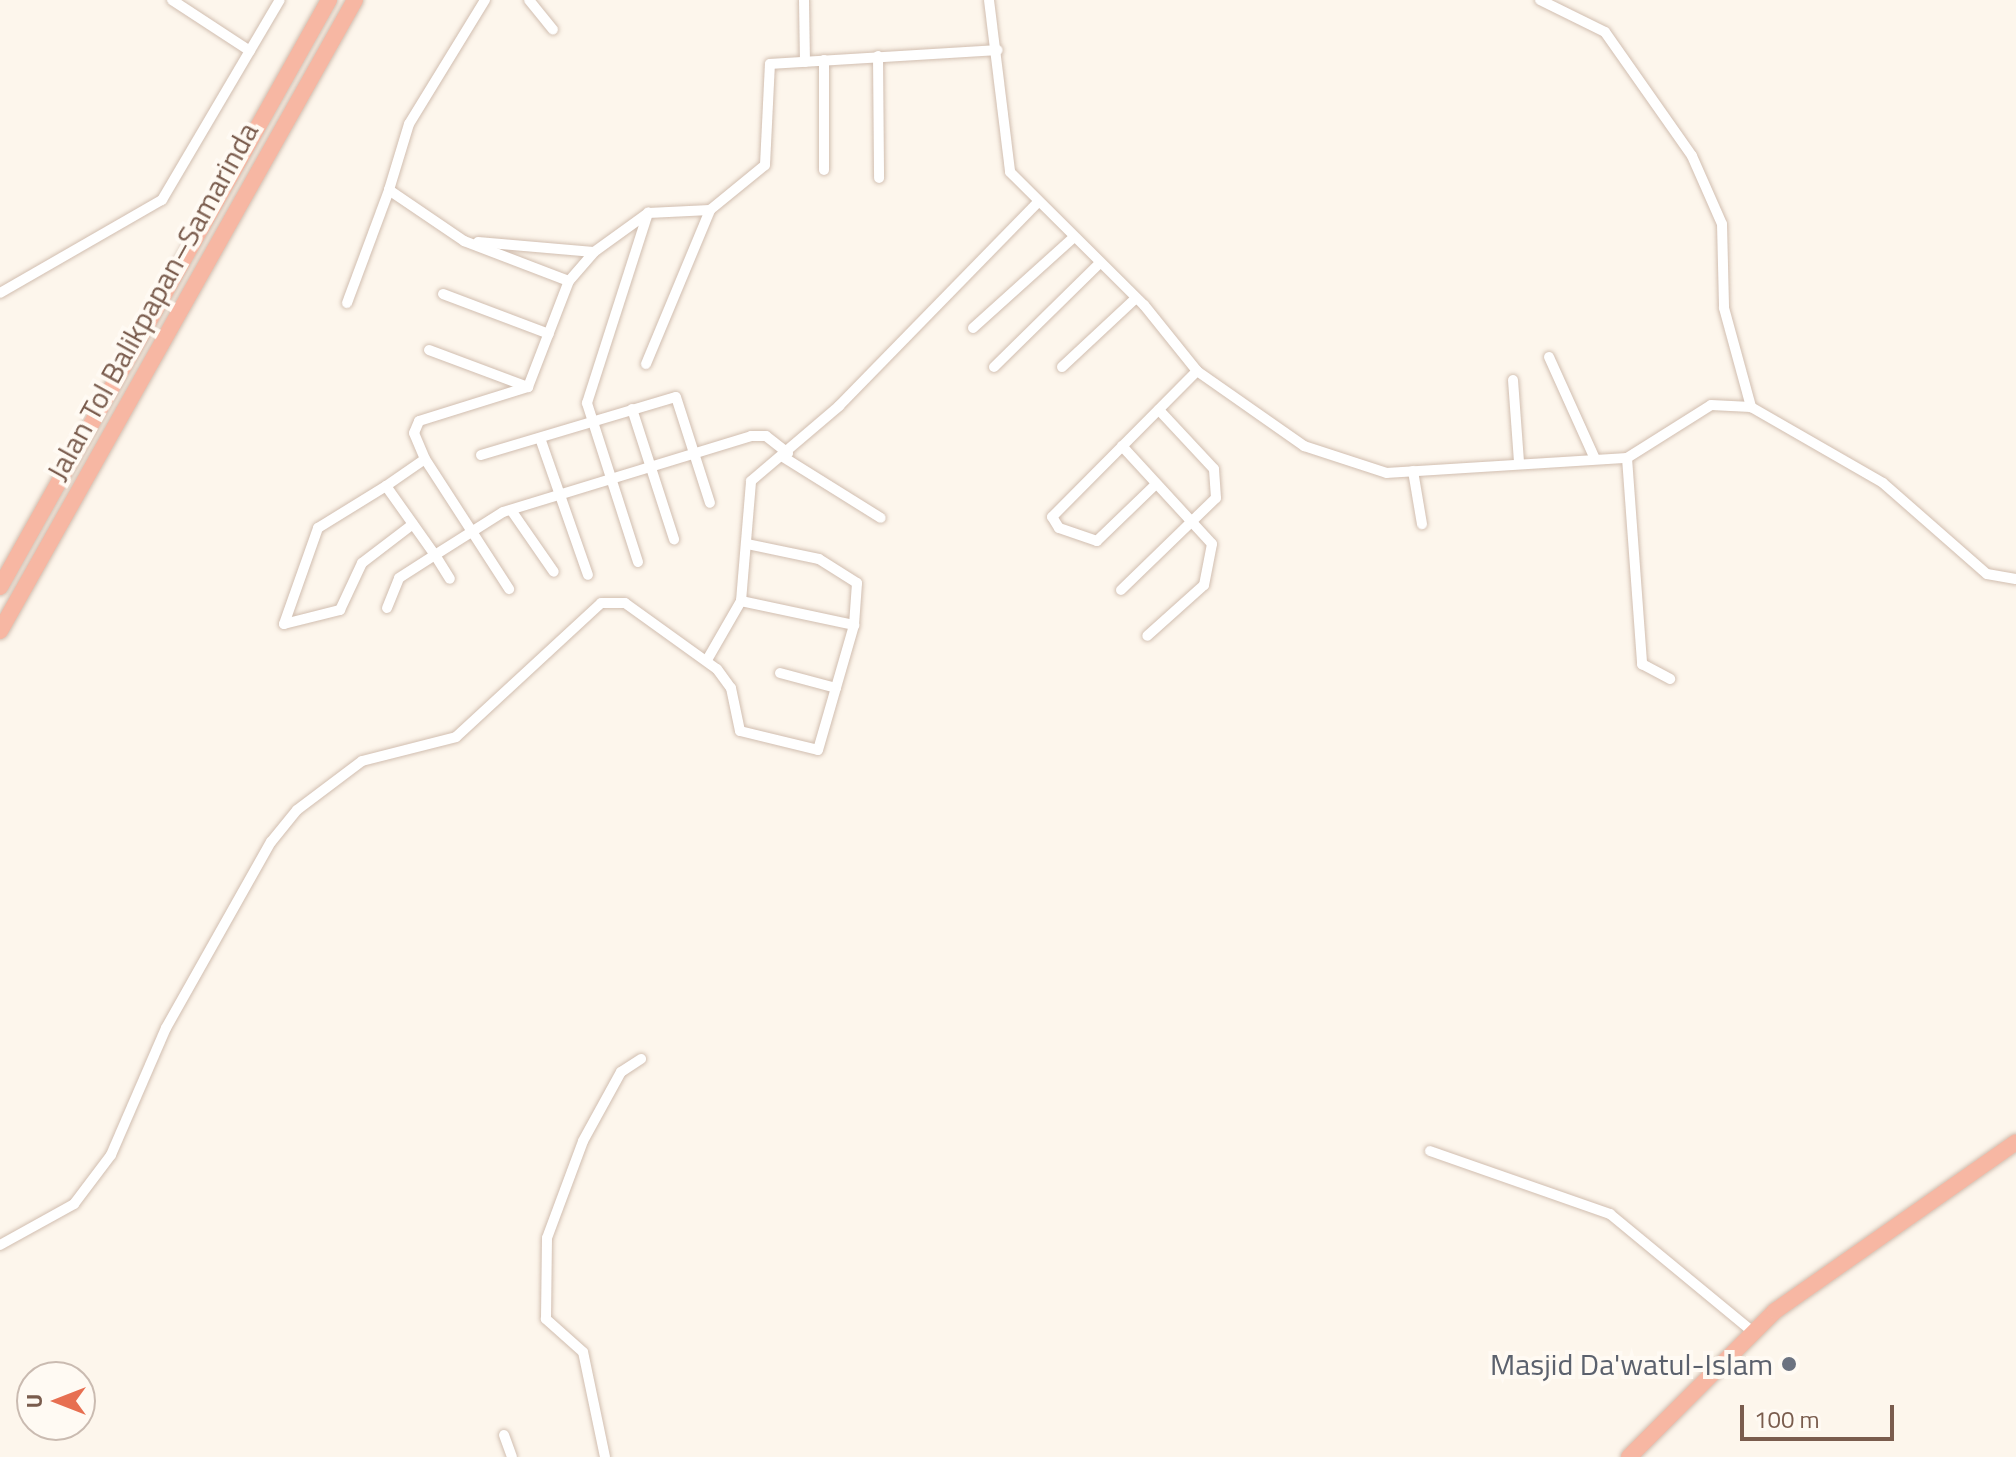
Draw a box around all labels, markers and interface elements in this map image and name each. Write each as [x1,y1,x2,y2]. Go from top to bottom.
street label: Jalan Tol Balikpapan–Samarinda [38,116,266,486]
place label: Masjid Da'watul-Islam [1490,1346,1773,1382]
marker: Masjid Da'watul-Islam [1780,1355,1798,1373]
north arrow [16,1361,96,1441]
scale bar [1744,1389,1898,1439]
text: U [17,1394,51,1408]
text: 100 m [1754,1401,1820,1437]

